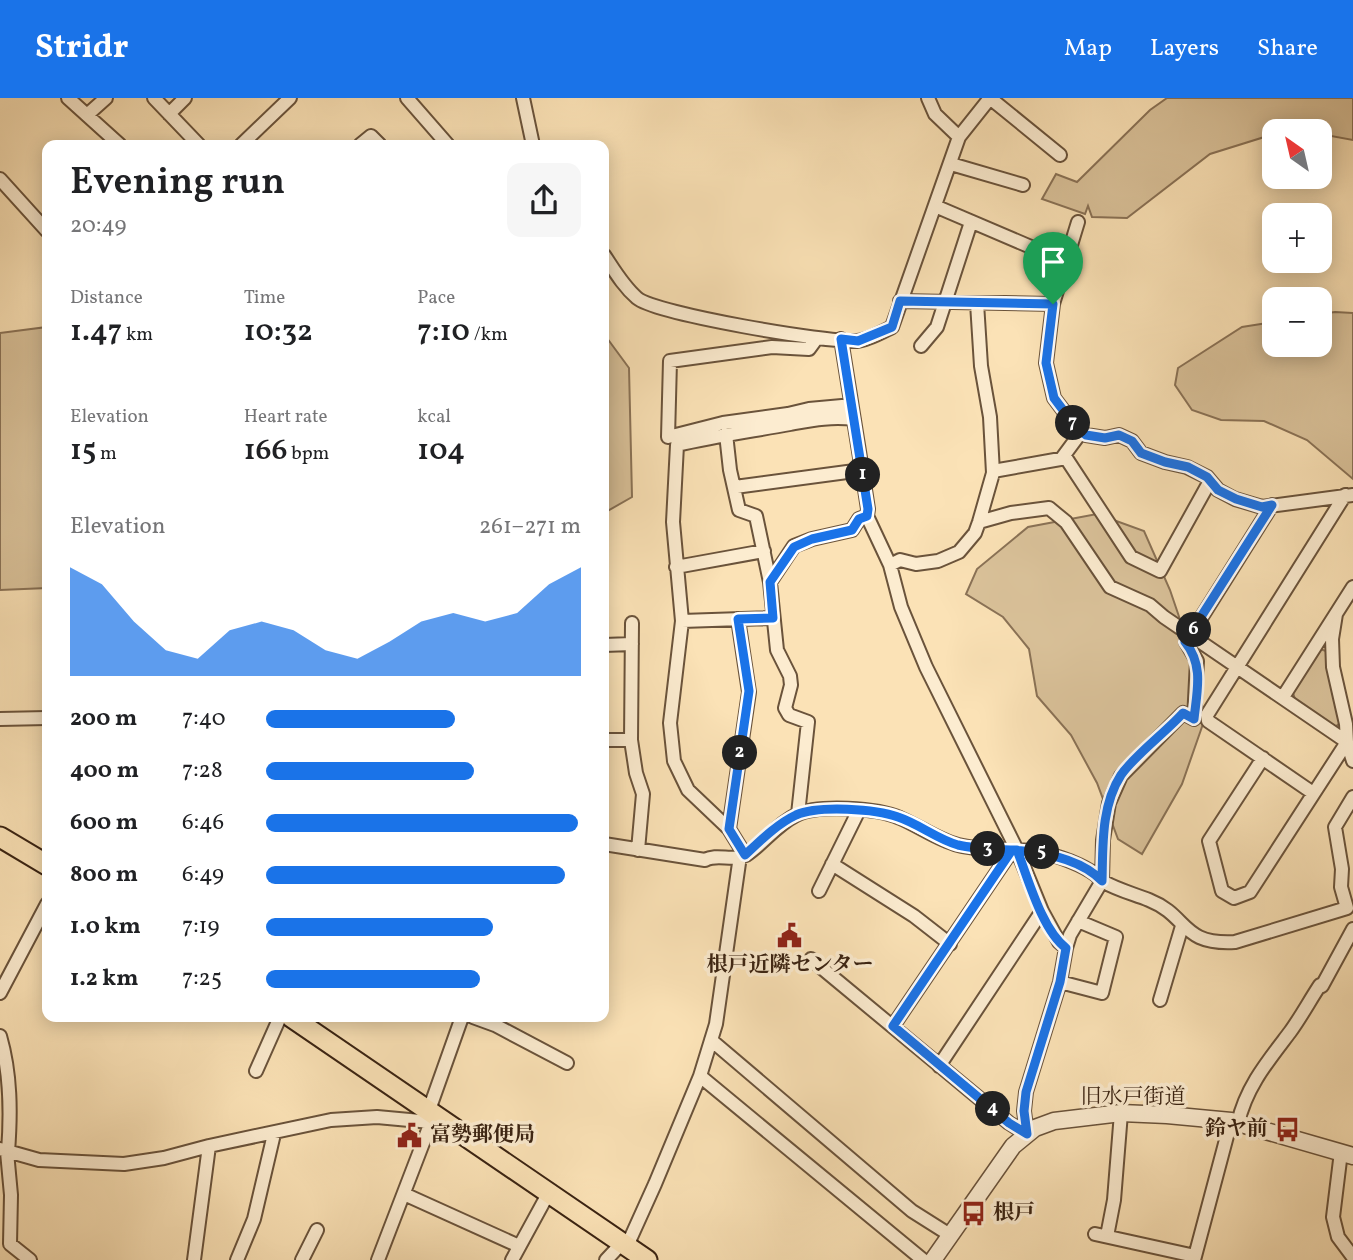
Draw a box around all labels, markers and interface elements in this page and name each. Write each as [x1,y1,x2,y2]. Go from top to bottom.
text: Stridr [35,26,128,72]
text: Map [1064,32,1112,66]
text: Layers [1150,32,1219,66]
text: Share [1257,32,1318,66]
north arrow [1262,119,1332,189]
map controls [1262,119,1332,357]
text: Evening run [70,157,285,210]
button: share [507,163,581,237]
button: + [1262,203,1332,273]
text: 20:49 [70,210,126,242]
pin [1023,232,1083,304]
icon: arrive [1034,243,1072,281]
text: Distance [70,285,143,311]
text: Time [244,285,285,311]
text: Pace [417,285,455,311]
button: − [1262,287,1332,357]
text: 1.47 [70,311,122,353]
text: 10:32 [244,311,313,353]
text: 7:10 [417,311,470,353]
text: km [122,322,153,348]
text: /km [470,322,508,348]
text: Elevation [70,404,149,430]
text: Heart rate [244,404,328,430]
text: kcal [417,404,451,430]
pin: 7 [1056,406,1090,440]
text: 7 [1068,409,1077,435]
text: 15 [70,430,96,472]
text: 166 [244,430,287,472]
text: 104 [417,430,465,472]
text: m [96,441,117,467]
text: bpm [287,441,329,467]
pin: 1 [846,458,880,492]
text: 1 [859,461,866,487]
text: Elevation [70,511,166,543]
text: 261–271 m [479,511,581,543]
pin: 6 [1176,612,1212,648]
text: 6 [1188,616,1199,642]
text: 200 m [70,703,137,735]
text: 7:40 [182,703,226,735]
pin: 2 [722,736,758,770]
text: 2 [735,739,744,765]
text: 400 m [70,755,139,787]
text: 7:28 [182,755,223,787]
text: 600 m [70,807,138,839]
text: 6:46 [182,807,224,839]
pin: 3 [970,832,1006,866]
pin: 5 [1024,834,1060,870]
text: 3 [983,835,992,861]
text: 5 [1037,838,1046,864]
text: 800 m [70,859,138,891]
text: 6:49 [182,859,224,891]
text: 1.0 km [70,911,141,943]
text: 7:19 [182,911,219,943]
public building icon: 根戸近隣センター [776,922,804,950]
place label: 根戸近隣センター [706,951,874,980]
text: 1.2 km [70,963,139,995]
text: 7:25 [182,963,222,995]
street label: 旧水戸街道 [1081,1083,1186,1112]
pin: 4 [976,1091,1010,1126]
text: 4 [987,1095,998,1121]
place label: 鈴ヤ前 [1205,1115,1268,1144]
bus stop icon: 鈴ヤ前 [1274,1115,1302,1143]
public building icon: 富勢郵便局 [396,1121,424,1149]
place label: 富勢郵便局 [430,1121,535,1150]
bus stop icon: 根戸 [959,1199,987,1227]
place label: 根戸 [993,1199,1035,1228]

